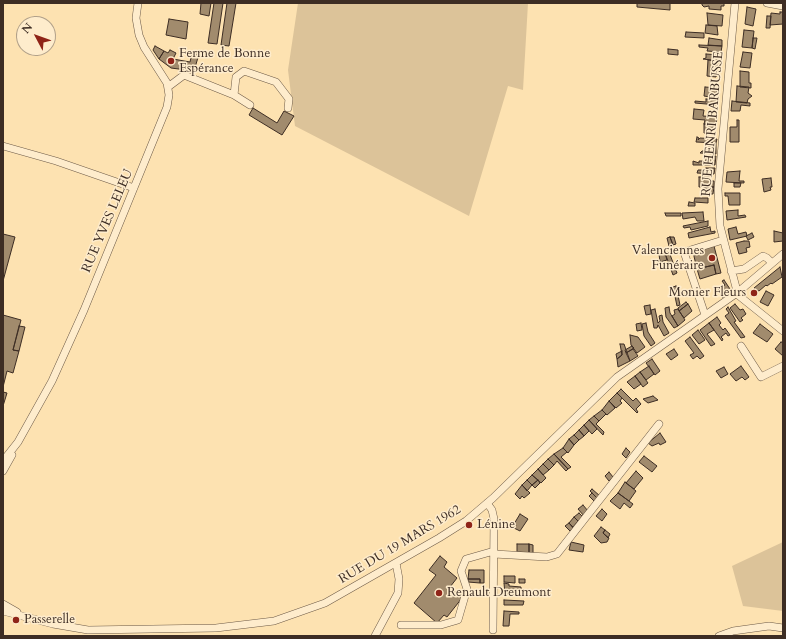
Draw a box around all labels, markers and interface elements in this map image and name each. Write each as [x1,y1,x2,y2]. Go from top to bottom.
north arrow [16,16,56,56]
text: N [19,20,36,37]
place label: Ferme de Bonne Espérance [179,46,270,77]
street label: RUE HENRI BARBUSSE [699,51,727,197]
marker: Ferme de Bonne Espérance [166,56,176,66]
street label: RUE YVES LELEU [79,167,137,275]
place label: Valenciennes Funéraire [632,243,704,274]
marker: Valenciennes Funéraire [707,253,717,263]
place label: Monier Fleurs [669,285,746,301]
marker: Monier Fleurs [749,288,759,298]
street label: RUE DU 19 MARS 1962 [336,502,464,588]
place label: Lénine [477,517,515,533]
marker: Lénine [464,520,474,530]
place label: Renault Dreumont [447,585,551,601]
marker: Renault Dreumont [434,588,444,598]
place label: Passerelle [24,612,75,628]
marker: Passerelle [11,615,21,625]

